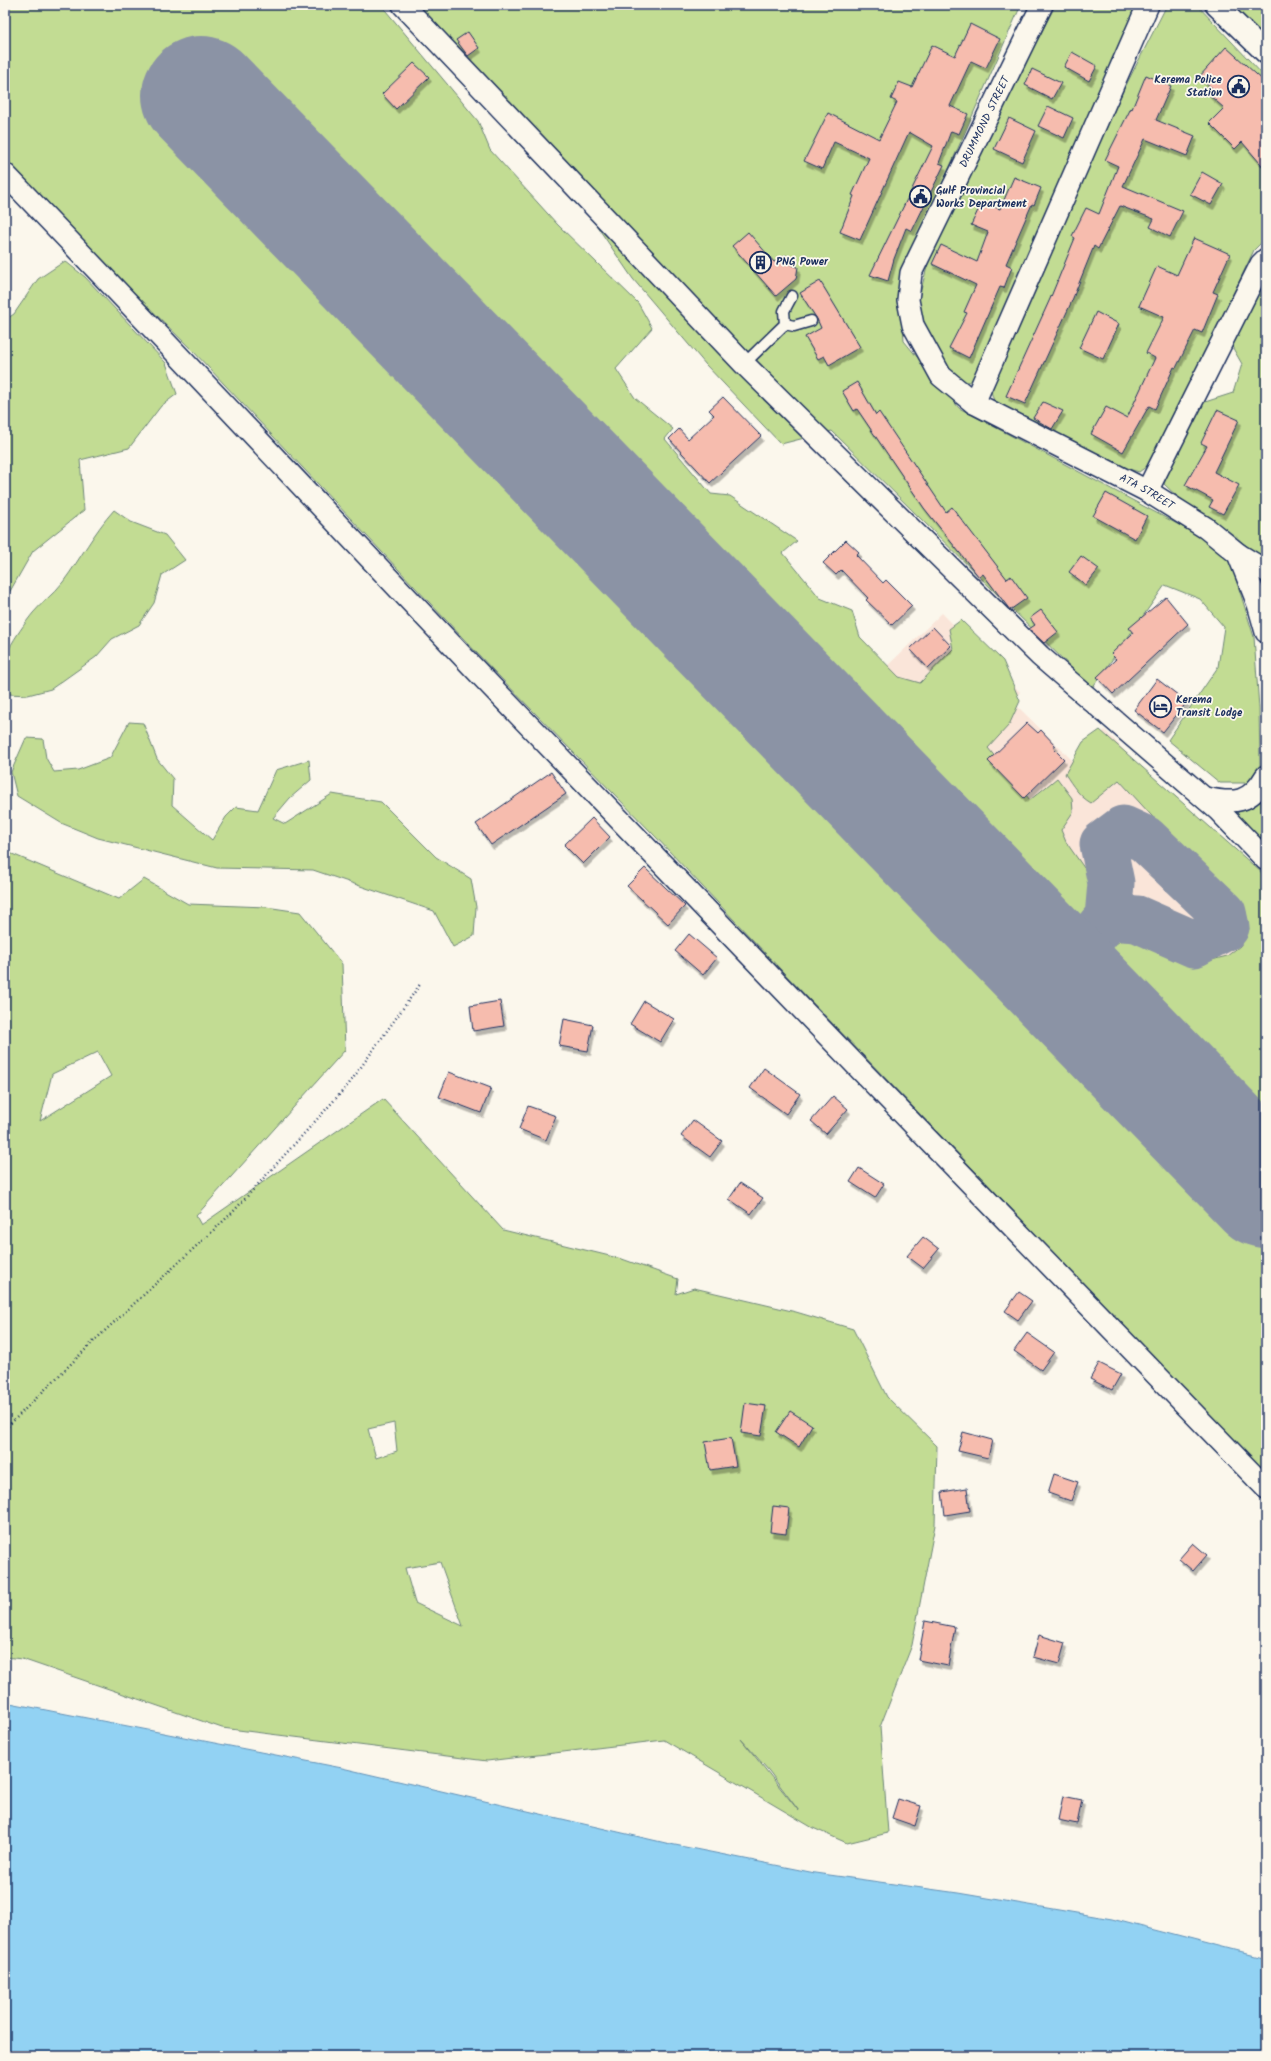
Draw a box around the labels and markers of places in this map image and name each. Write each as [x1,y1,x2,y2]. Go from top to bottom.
place label: Kerema Police Station [1154,71,1223,102]
public building icon: Kerema Police Station [1225,73,1251,99]
place label: Gulf Provincial Works Department [936,182,1028,213]
public building icon: Gulf Provincial Works Department [908,184,934,210]
building icon: PNG Power [747,249,773,275]
place label: PNG Power [776,253,829,271]
place label: Kerema Transit Lodge [1176,691,1243,722]
hotel icon: Kerema Transit Lodge [1147,693,1173,719]

